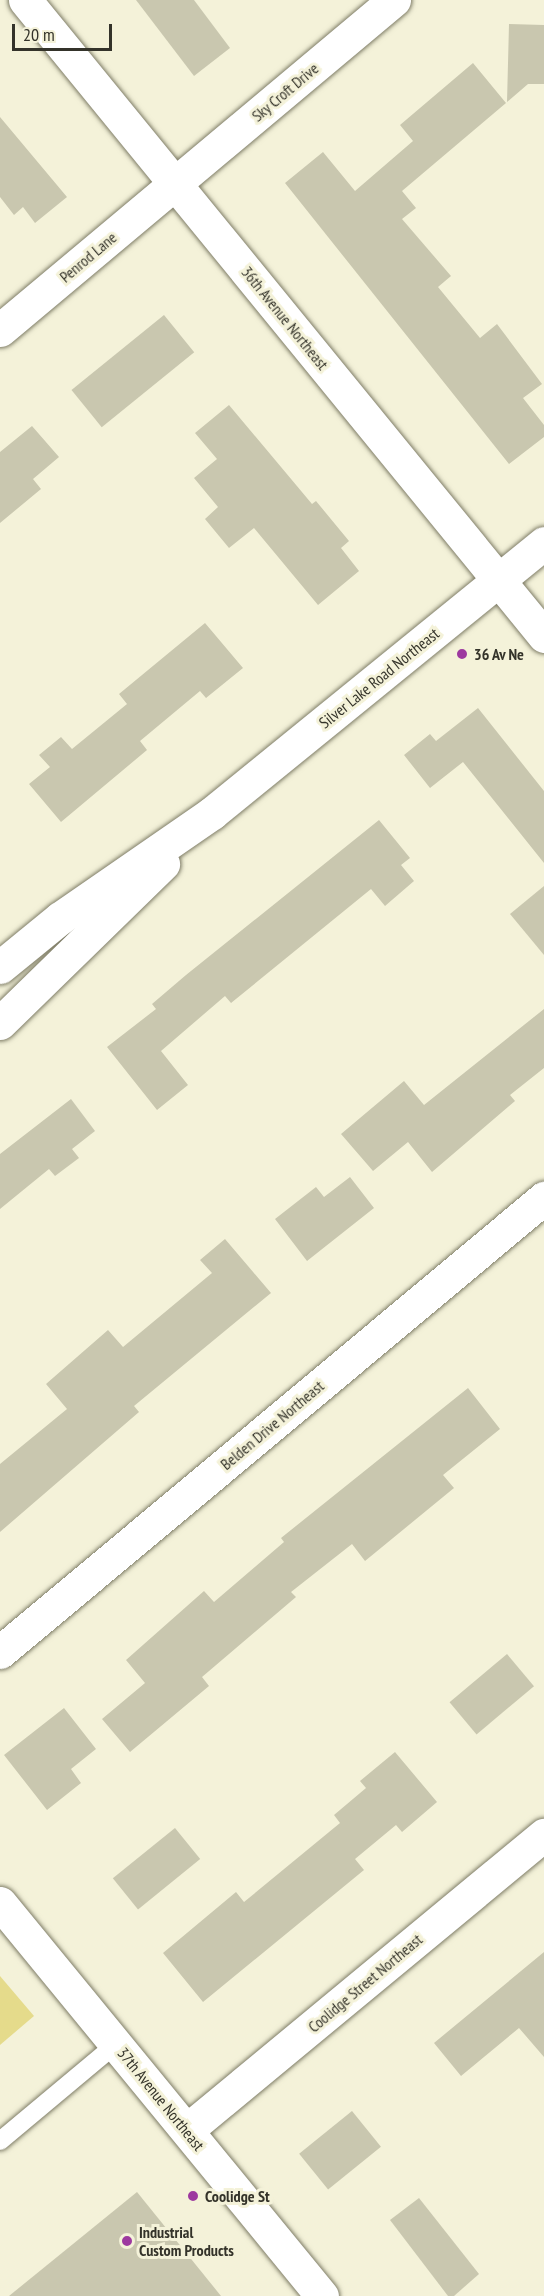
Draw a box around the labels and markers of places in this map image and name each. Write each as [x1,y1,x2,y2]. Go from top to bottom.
place label: 36 Av Ne [474,644,525,664]
marker: 36 Av Ne [455,647,469,661]
place label: Coolidge St [205,2186,270,2206]
marker: Coolidge St [186,2189,200,2203]
place label: Industrial Custom Products [139,2222,234,2260]
marker: Industrial Custom Products [120,2234,134,2248]

